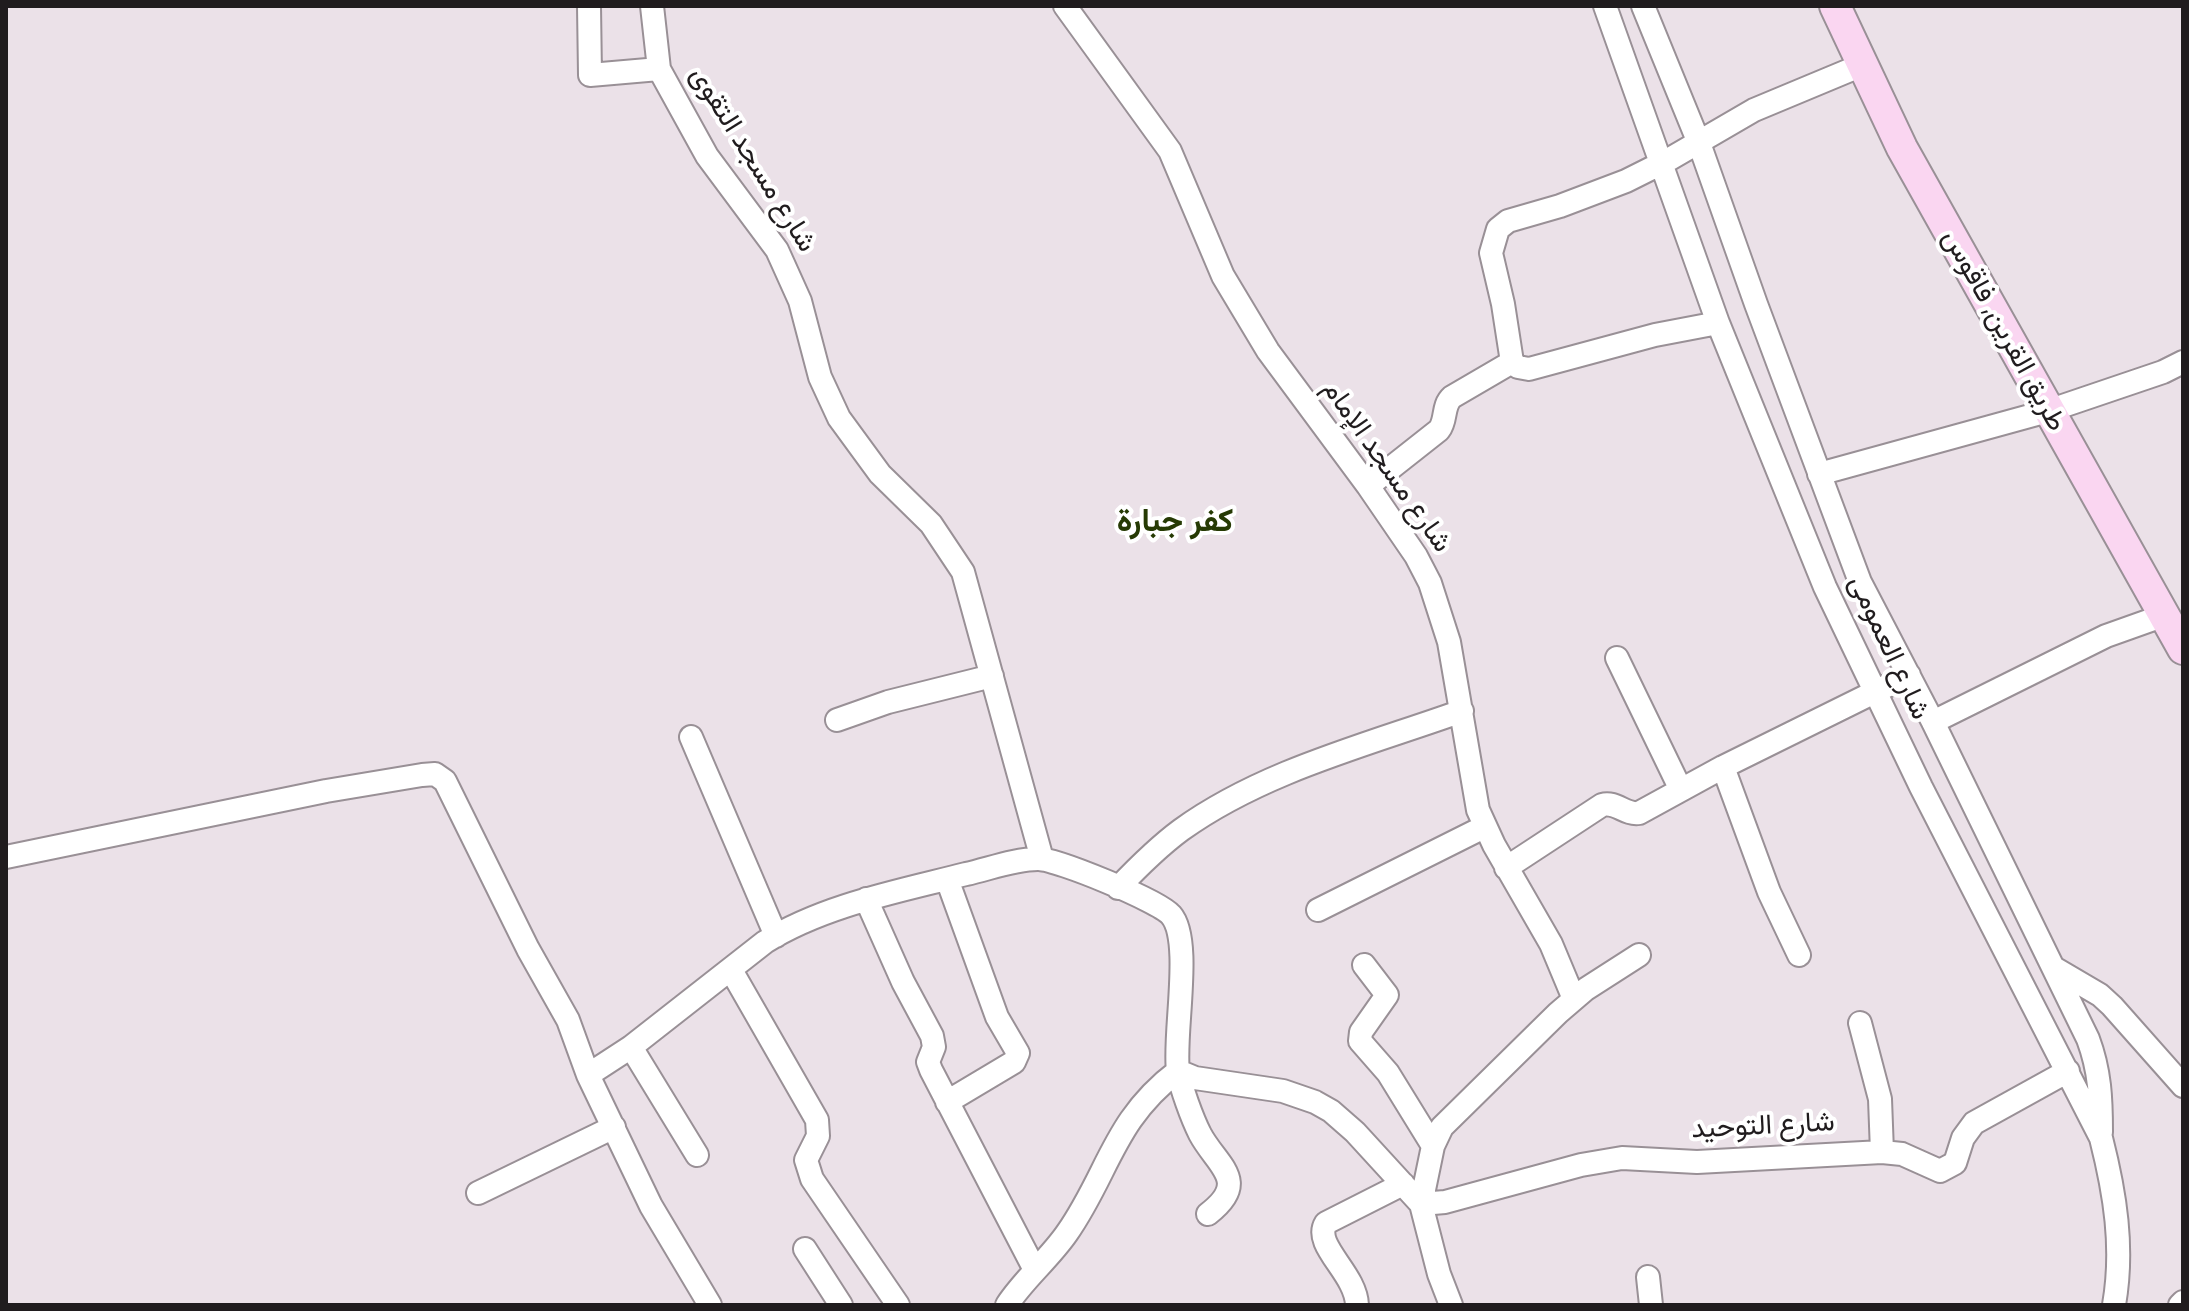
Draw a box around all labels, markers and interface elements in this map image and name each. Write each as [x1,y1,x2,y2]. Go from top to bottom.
street label: شارع مسجد التقوى [681,61,823,259]
street label: طريق القرين, فاقوس [1934,224,2072,438]
street label: شارع مسجد الإمام [1314,374,1458,560]
district label: كفر جبارة [1117,504,1233,542]
street label: شارع العمومى [1840,571,1936,725]
street label: شارع التوحيد [1691,1106,1835,1148]

